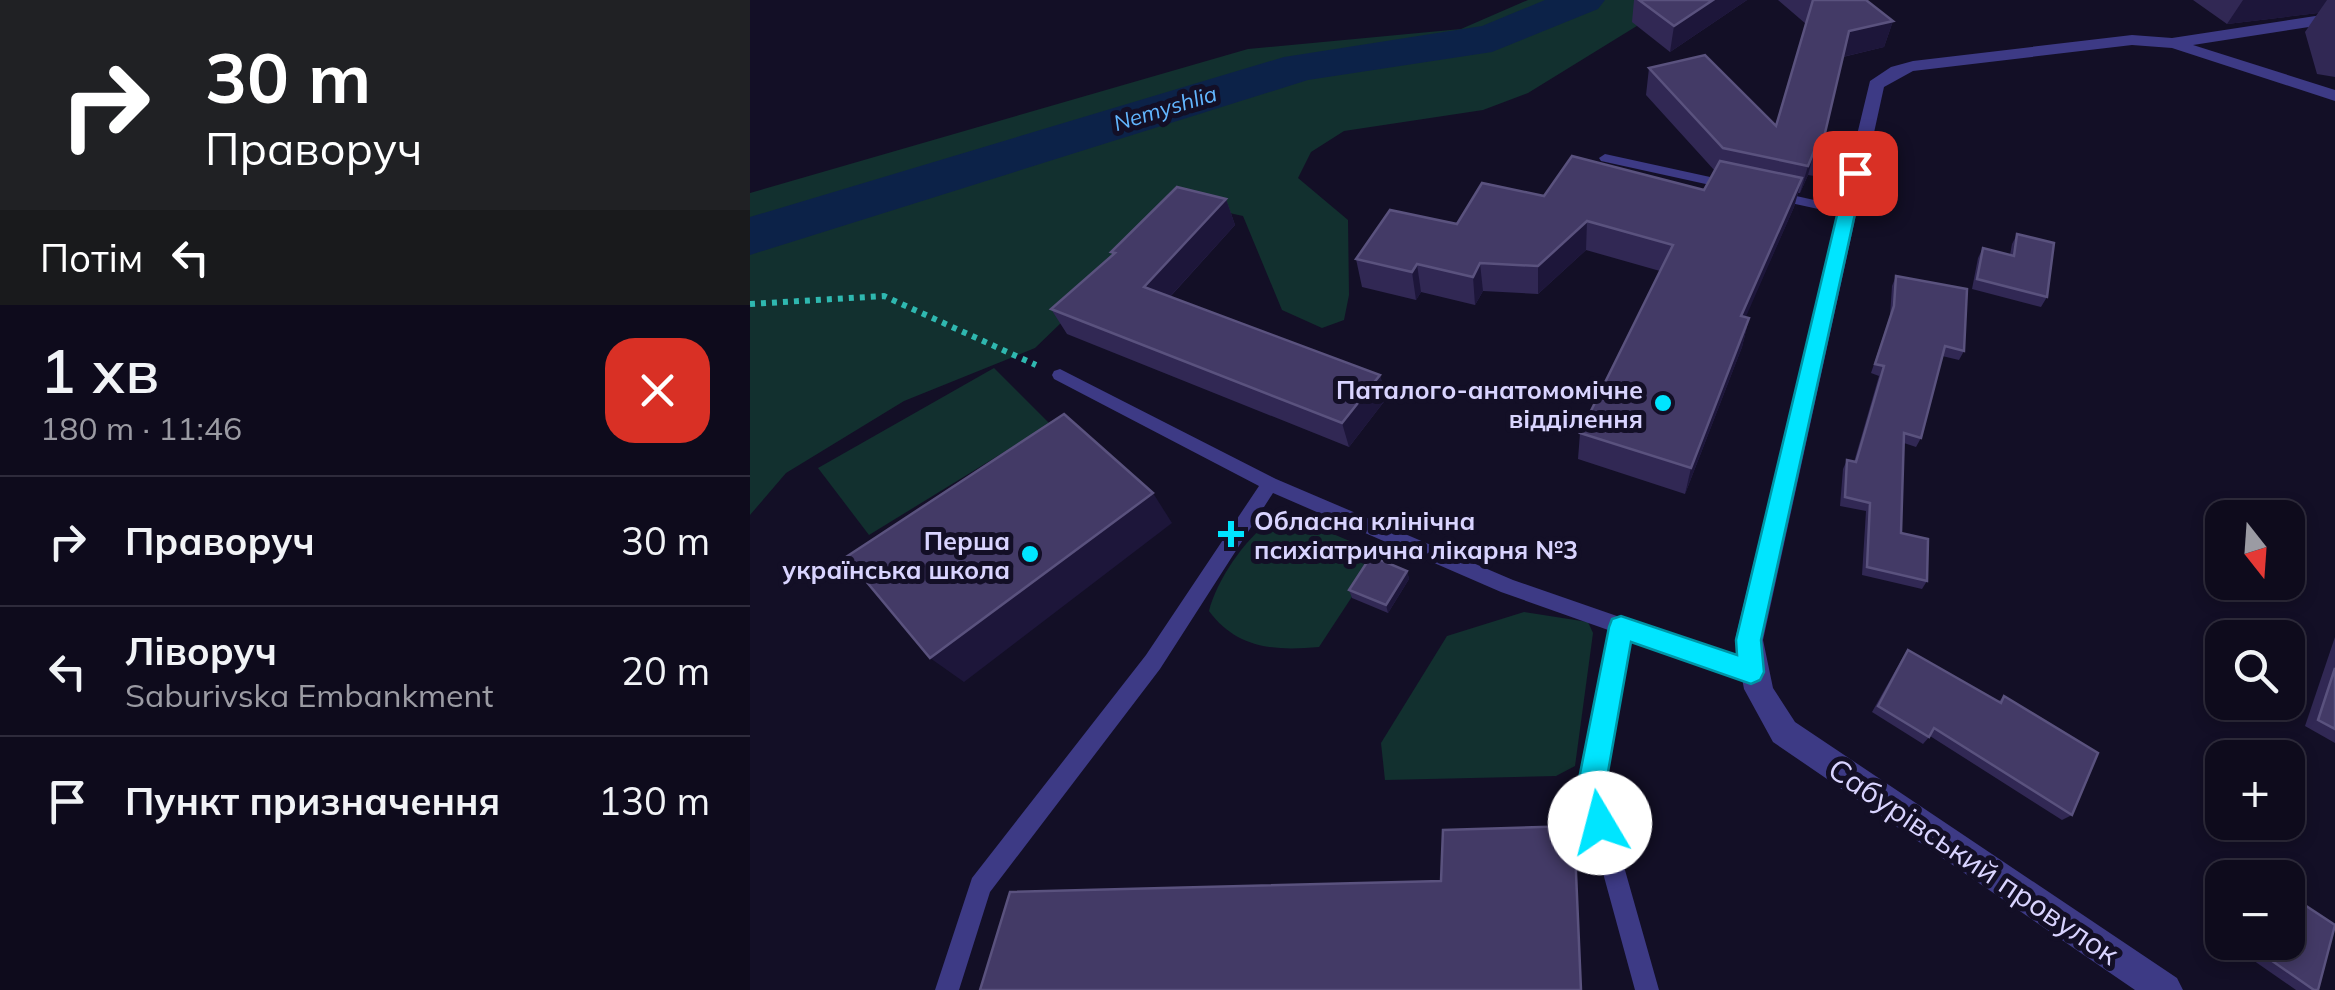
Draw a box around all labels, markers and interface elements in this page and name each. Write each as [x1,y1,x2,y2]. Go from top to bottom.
text: 30 m [205,33,371,121]
icon: right [40,40,170,170]
water label: Nemyshlia [1110,79,1220,137]
text: Праворуч [205,120,422,176]
pin [1813,131,1898,216]
icon: arrive [1828,146,1883,201]
icon: left [163,230,218,285]
text: Потім [40,234,143,282]
text: 1 хв [40,333,159,408]
button: close [605,338,710,443]
place label: Паталого-анатомомічне відділення [1336,374,1643,434]
marker: Паталого-анатомомічне відділення [1652,392,1674,414]
text: 180 m · 11:46 [40,408,242,448]
north arrow [2205,500,2305,600]
map controls [2205,500,2305,960]
place label: Обласна клінічна психіатрична лікарня №3 [1254,505,1578,565]
icon: right [40,514,95,569]
text: Праворуч [125,517,315,565]
text: 30 m [621,517,710,565]
marker: Обласна клінічна психіатрична лікарня №3 [1218,521,1244,547]
place label: Перша українська школа [782,525,1010,585]
marker: Перша українська школа [1019,543,1041,565]
button: search [2205,620,2305,720]
text: Ліворуч [125,627,277,675]
icon: left [40,644,95,699]
text: 20 m [621,647,710,695]
text: Saburivska Embankment [125,675,493,715]
button: + [2205,740,2305,840]
street label: Сабурівський провулок [1821,749,2127,973]
position arrow [1548,771,1652,875]
icon: arrive [40,774,95,829]
text: Пункт призначення [125,777,500,825]
text: 130 m [598,777,710,825]
button: − [2205,860,2305,960]

